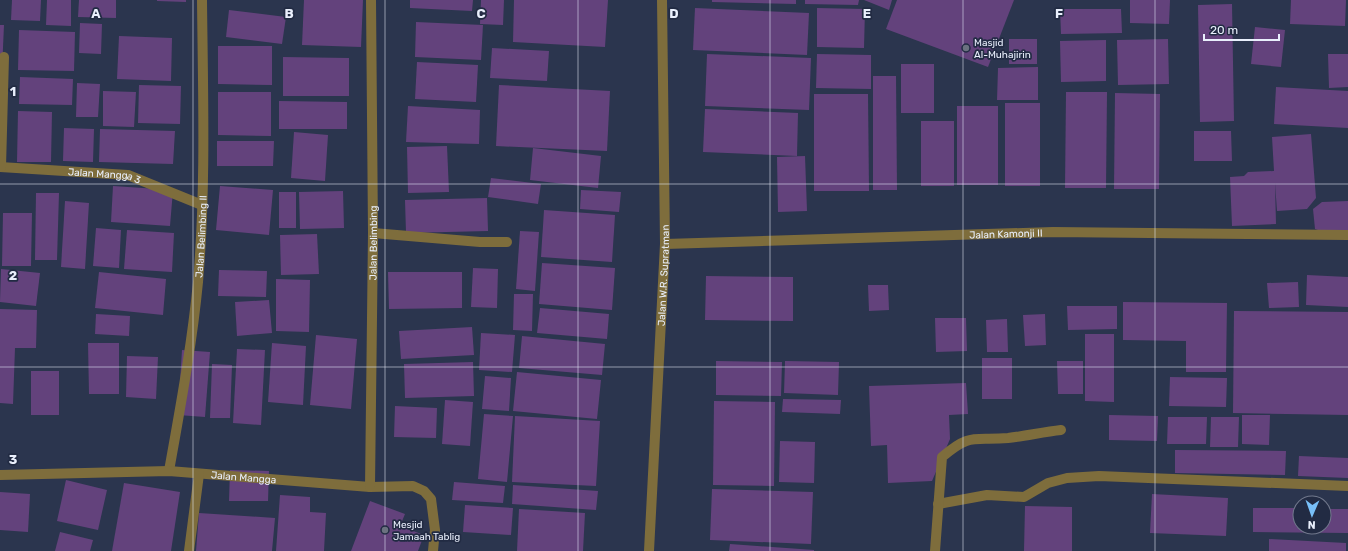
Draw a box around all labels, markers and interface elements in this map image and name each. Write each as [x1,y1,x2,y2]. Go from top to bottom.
text: A [91,6,101,21]
text: B [284,6,294,21]
text: C [476,6,486,21]
text: D [669,6,679,21]
text: E [863,6,871,21]
text: F [1055,6,1063,21]
scale bar [1204,16,1279,42]
text: 20 m [1210,23,1238,37]
place label: Masjid Al-Muhajirin [974,37,1031,61]
marker: Masjid Al-Muhajirin [961,43,971,53]
text: 1 [10,84,16,99]
street label: Jalan Mangga 3 [68,166,143,187]
street label: Jalan Belimbing II [193,195,210,278]
street label: Jalan Belimbing [367,206,380,280]
street label: Jalan W.R. Supratman [656,224,672,327]
street label: Jalan Kamonji II [969,227,1043,242]
text: 2 [9,268,17,283]
text: 3 [9,452,18,467]
street label: Jalan Mangga [211,469,277,487]
north arrow [1292,495,1332,535]
text: N [1307,518,1316,531]
place label: Mesjid Jamaah Tablig [393,519,460,543]
marker: Mesjid Jamaah Tablig [380,525,390,535]

